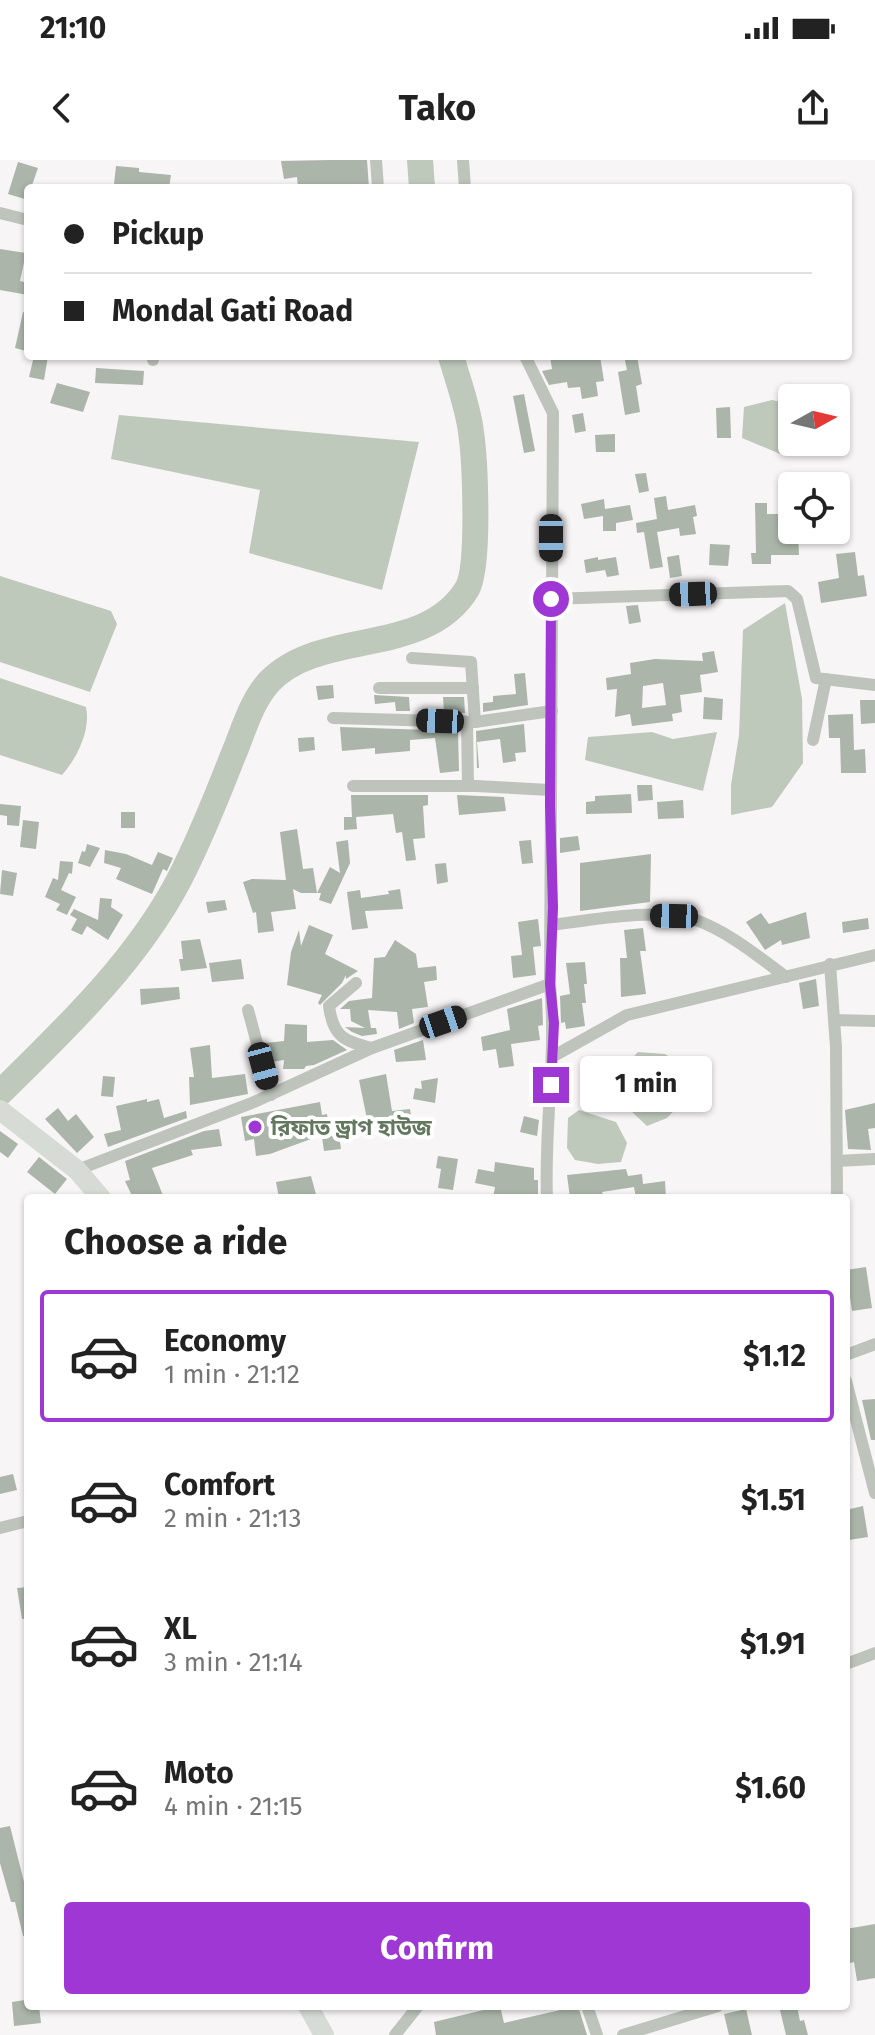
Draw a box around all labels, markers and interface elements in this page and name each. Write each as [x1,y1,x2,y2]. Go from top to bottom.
text: 21:10 [40,10,106,46]
icon: back [40,86,84,130]
text: Tako [399,86,476,130]
icon: share [791,86,835,130]
text: Pickup [112,216,204,252]
text: Mondal Gati Road [112,293,353,329]
north arrow [778,384,850,456]
map controls [778,384,850,544]
button: locate [778,472,850,544]
car [539,514,563,562]
route start [533,581,569,617]
car [669,581,717,607]
car [416,708,464,734]
car [650,904,698,928]
car [416,1003,470,1041]
car [245,1040,281,1092]
callout: 1 min [579,1057,711,1113]
route end [533,1067,569,1103]
text: 1 min [615,1068,677,1099]
place label: রিফাত ড্রাগ হাউজ [270,1114,433,1141]
marker: রিফাত ড্রাগ হাউজ [246,1118,264,1136]
text: Choose a ride [64,1220,287,1264]
icon: car [68,1320,140,1392]
text: Economy [164,1323,286,1359]
text: $1.12 [743,1338,806,1374]
text: 1 min · 21:12 [164,1359,300,1390]
icon: car [68,1464,140,1536]
text: Comfort [164,1467,275,1503]
text: $1.51 [741,1482,806,1518]
text: 2 min · 21:13 [164,1503,302,1534]
icon: car [68,1608,140,1680]
text: XL [164,1611,197,1647]
text: $1.91 [740,1626,806,1662]
text: 3 min · 21:14 [164,1647,303,1678]
icon: car [68,1752,140,1824]
text: Moto [164,1755,234,1791]
text: $1.60 [735,1770,806,1806]
text: 4 min · 21:15 [164,1791,303,1822]
button: Confirm [64,1902,810,1994]

